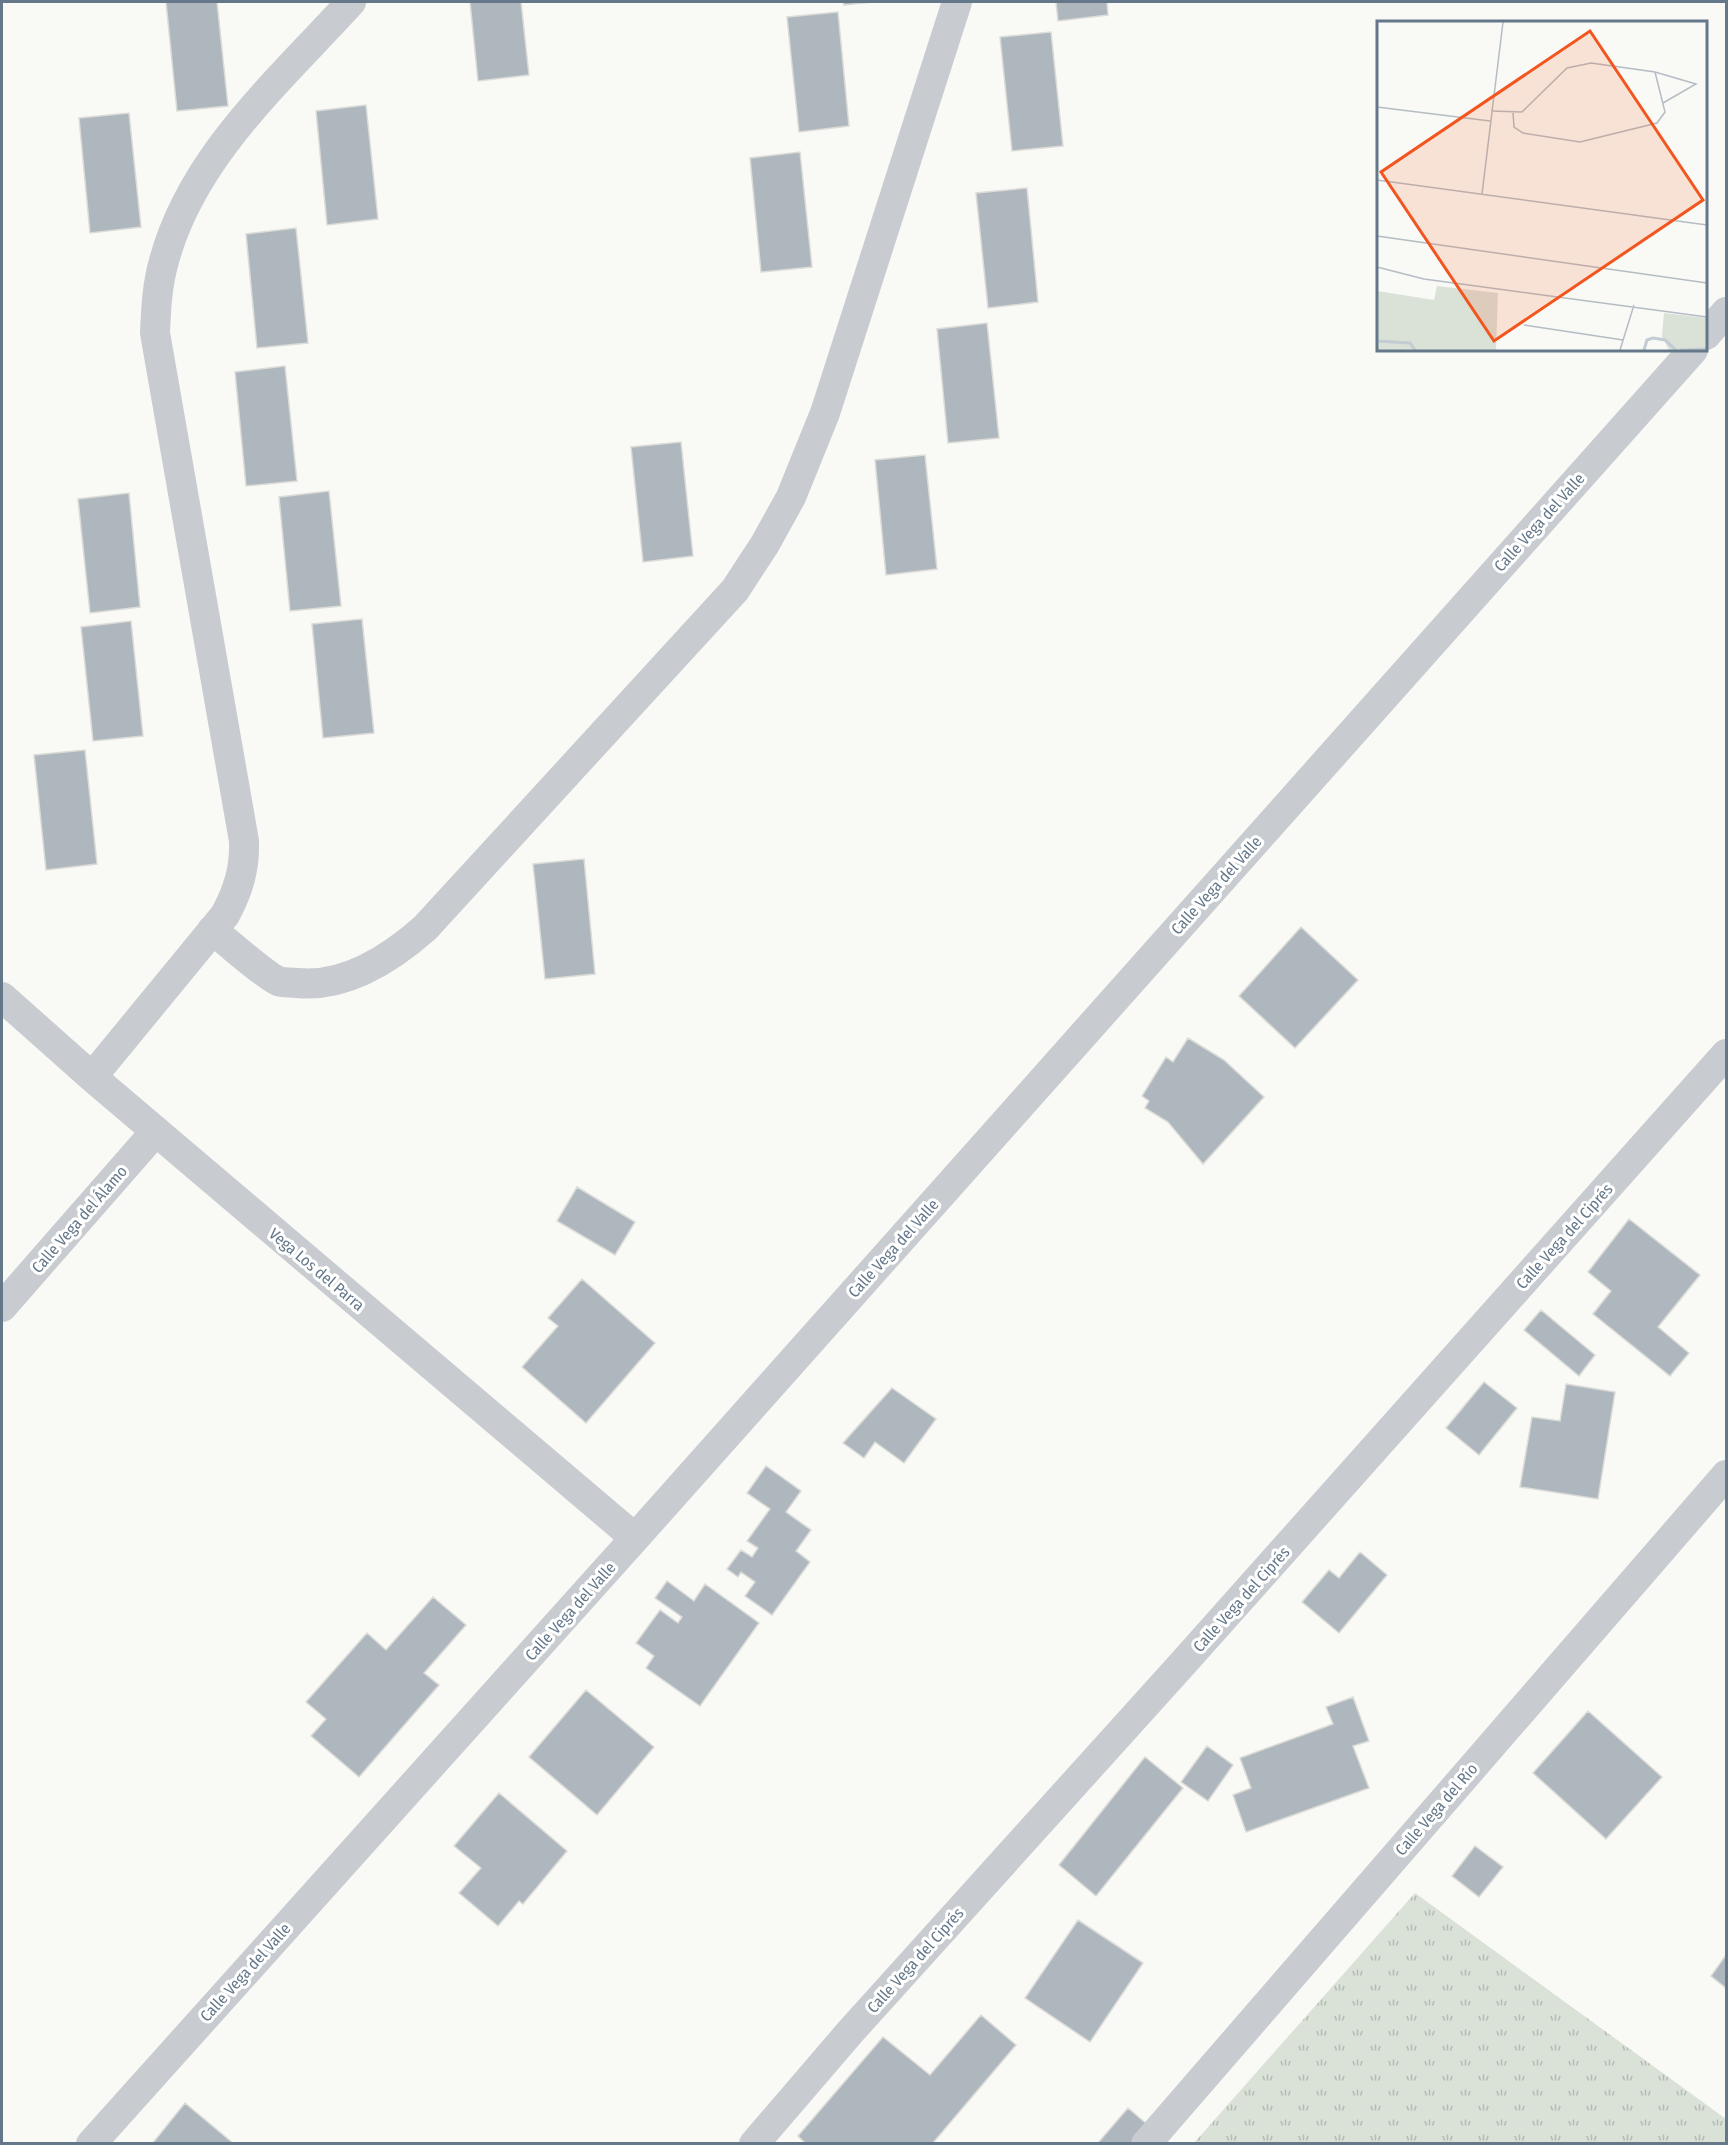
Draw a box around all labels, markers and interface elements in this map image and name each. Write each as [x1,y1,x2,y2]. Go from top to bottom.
inset map [1377,21,1707,351]
street label: Calle Vega del Valle [1490,469,1589,576]
street label: Calle Vega del Valle [1167,832,1266,939]
street label: Calle Vega del Álamo [28,1162,131,1277]
street label: Calle Vega del Ciprés [1512,1180,1617,1293]
street label: Calle Vega del Valle [844,1195,943,1302]
street label: Vega Los del Parra [265,1224,368,1315]
street label: Calle Vega del Ciprés [1189,1543,1294,1656]
street label: Calle Vega del Valle [521,1558,620,1665]
street label: Calle Vega del Río [1391,1759,1482,1859]
street label: Calle Vega del Ciprés [863,1904,968,2017]
street label: Calle Vega del Valle [196,1919,295,2026]

